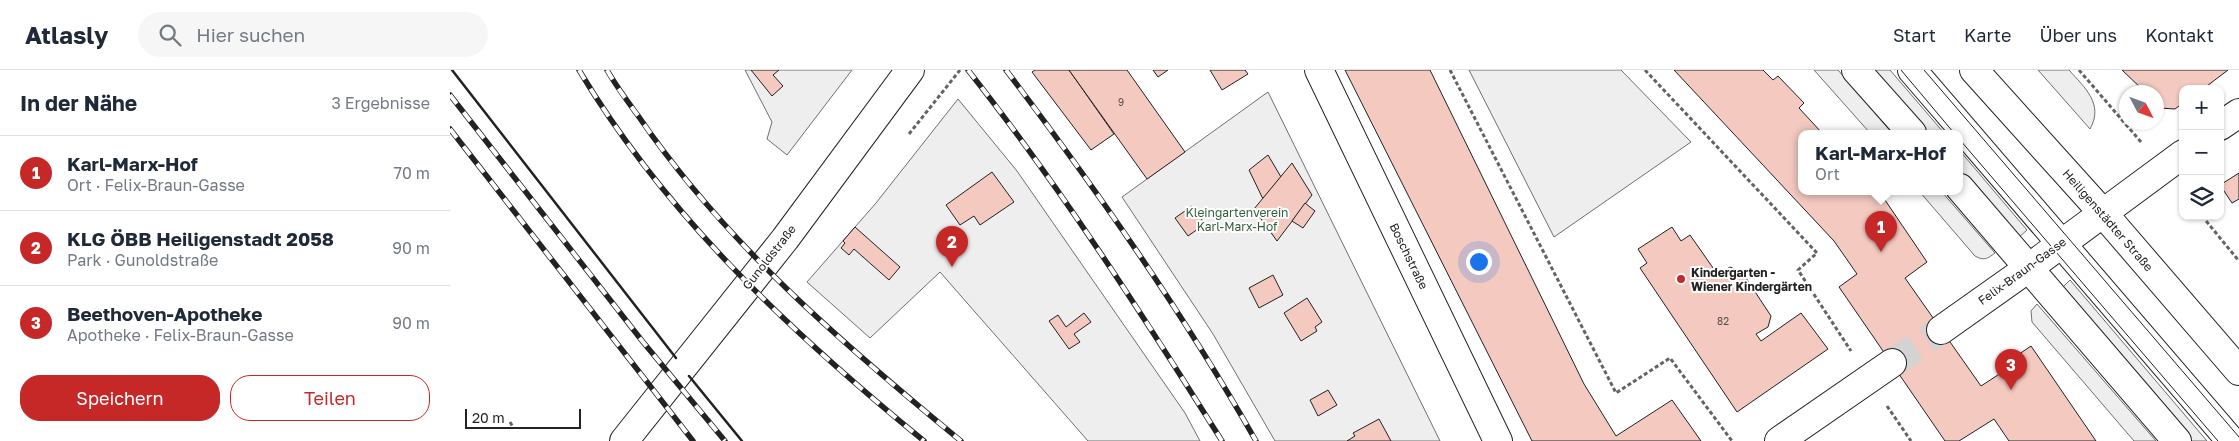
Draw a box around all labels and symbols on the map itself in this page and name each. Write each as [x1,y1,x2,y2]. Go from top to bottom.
north arrow [2119,85,2164,130]
house number: 9 [1118,96,1124,108]
street label: Heiligenstädter Straße [2060,166,2156,274]
park label: Kleingartenverein Karl-Marx-Hof [1186,205,1288,234]
pin: 1 [1865,211,1897,252]
street label: Boschstraße [1386,220,1432,292]
street label: Gunoldstraße [739,222,799,292]
pin: 2 [936,226,968,267]
street label: Felix-Braun-Gasse [1975,234,2069,308]
your location [1466,249,1492,275]
place label: Kindergarten - Wiener Kindergärten [1691,265,1812,294]
marker: Kindergarten - Wiener Kindergärten [1675,273,1687,285]
house number: 82 [1717,315,1729,327]
pin: 3 [1995,349,2027,390]
scale bar [465,406,581,429]

